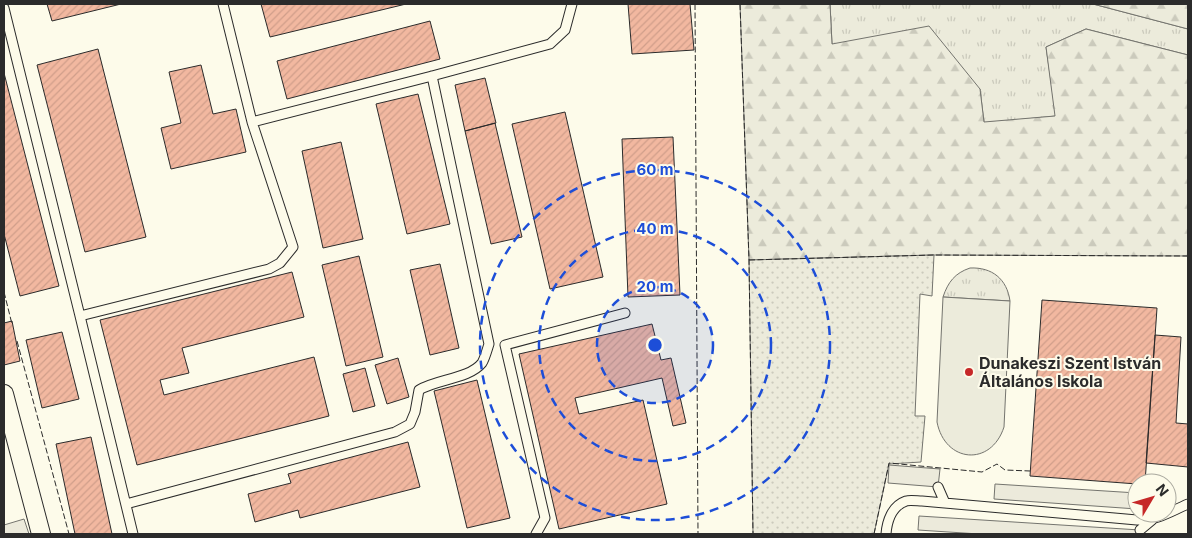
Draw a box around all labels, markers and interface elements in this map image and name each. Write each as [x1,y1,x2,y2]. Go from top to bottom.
text: 60 m [636,160,674,179]
text: 40 m [636,219,674,238]
text: 20 m [637,277,673,296]
centre of rings [646,336,664,354]
place label: Dunakeszi Szent István Általános Iskola [979,353,1161,391]
marker: Dunakeszi Szent István Általános Iskola [963,366,975,378]
north arrow [1127,473,1177,523]
text: N [1153,480,1173,499]

